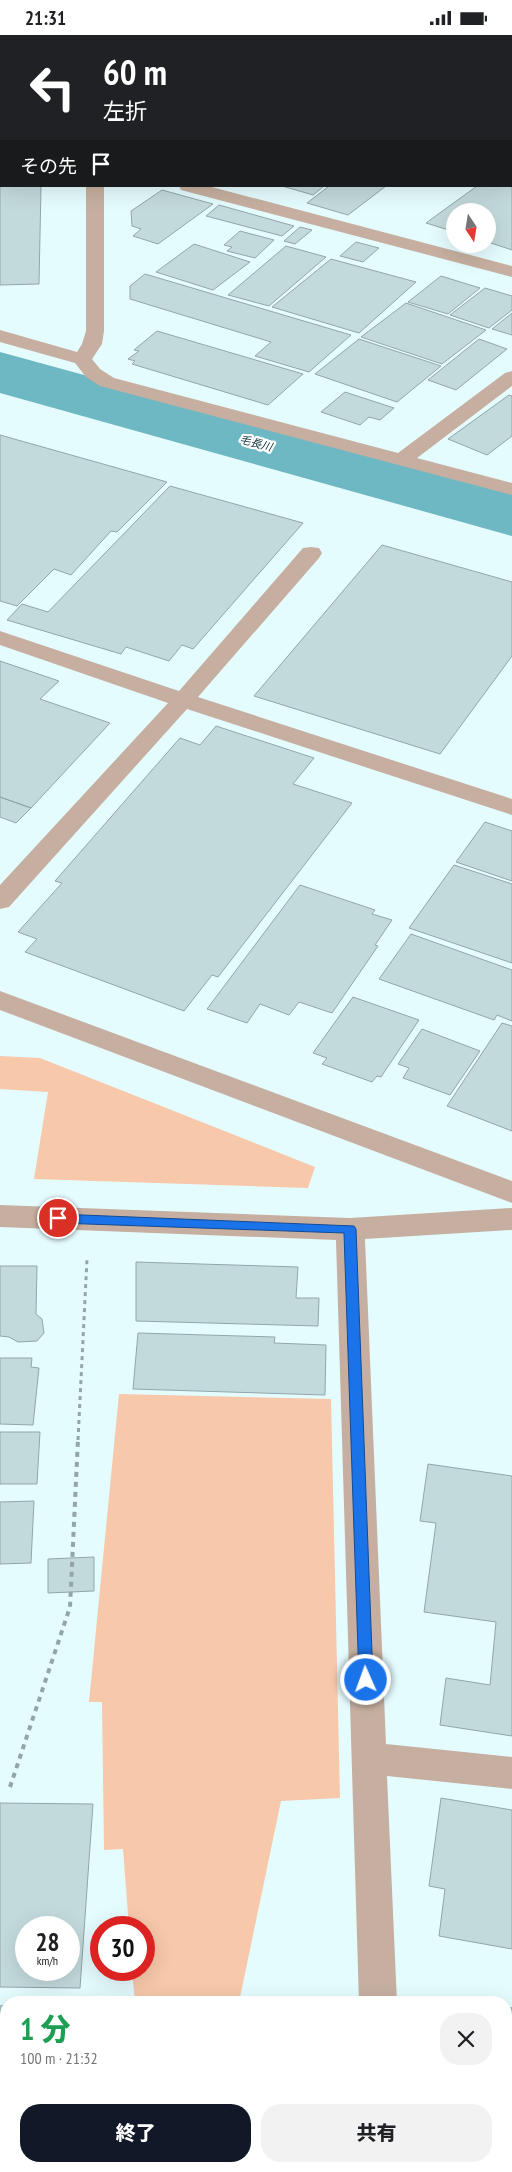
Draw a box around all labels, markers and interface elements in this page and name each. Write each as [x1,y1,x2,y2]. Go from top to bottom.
text: 21:31 [25,6,66,30]
text: 60 m [103,49,167,95]
icon: left [20,55,85,120]
text: 左折 [103,97,147,125]
icon: arrive [87,150,115,178]
text: その先 [20,154,77,178]
north arrow [446,203,496,253]
map controls [446,203,496,253]
water label: 毛長川 [238,432,275,454]
pin [37,1197,79,1239]
icon: arrive [44,1204,72,1232]
position arrow [339,1653,391,1705]
speed limit sign: 30 [90,1916,155,1981]
text: 28 [36,1926,59,1958]
text: km/h [37,1953,58,1968]
text: 1 分 [20,2009,71,2048]
button: close [440,2013,492,2065]
text: 100 m · 21:32 [20,2048,98,2068]
button: 終了 [20,2104,251,2162]
button: 共有 [261,2104,492,2162]

